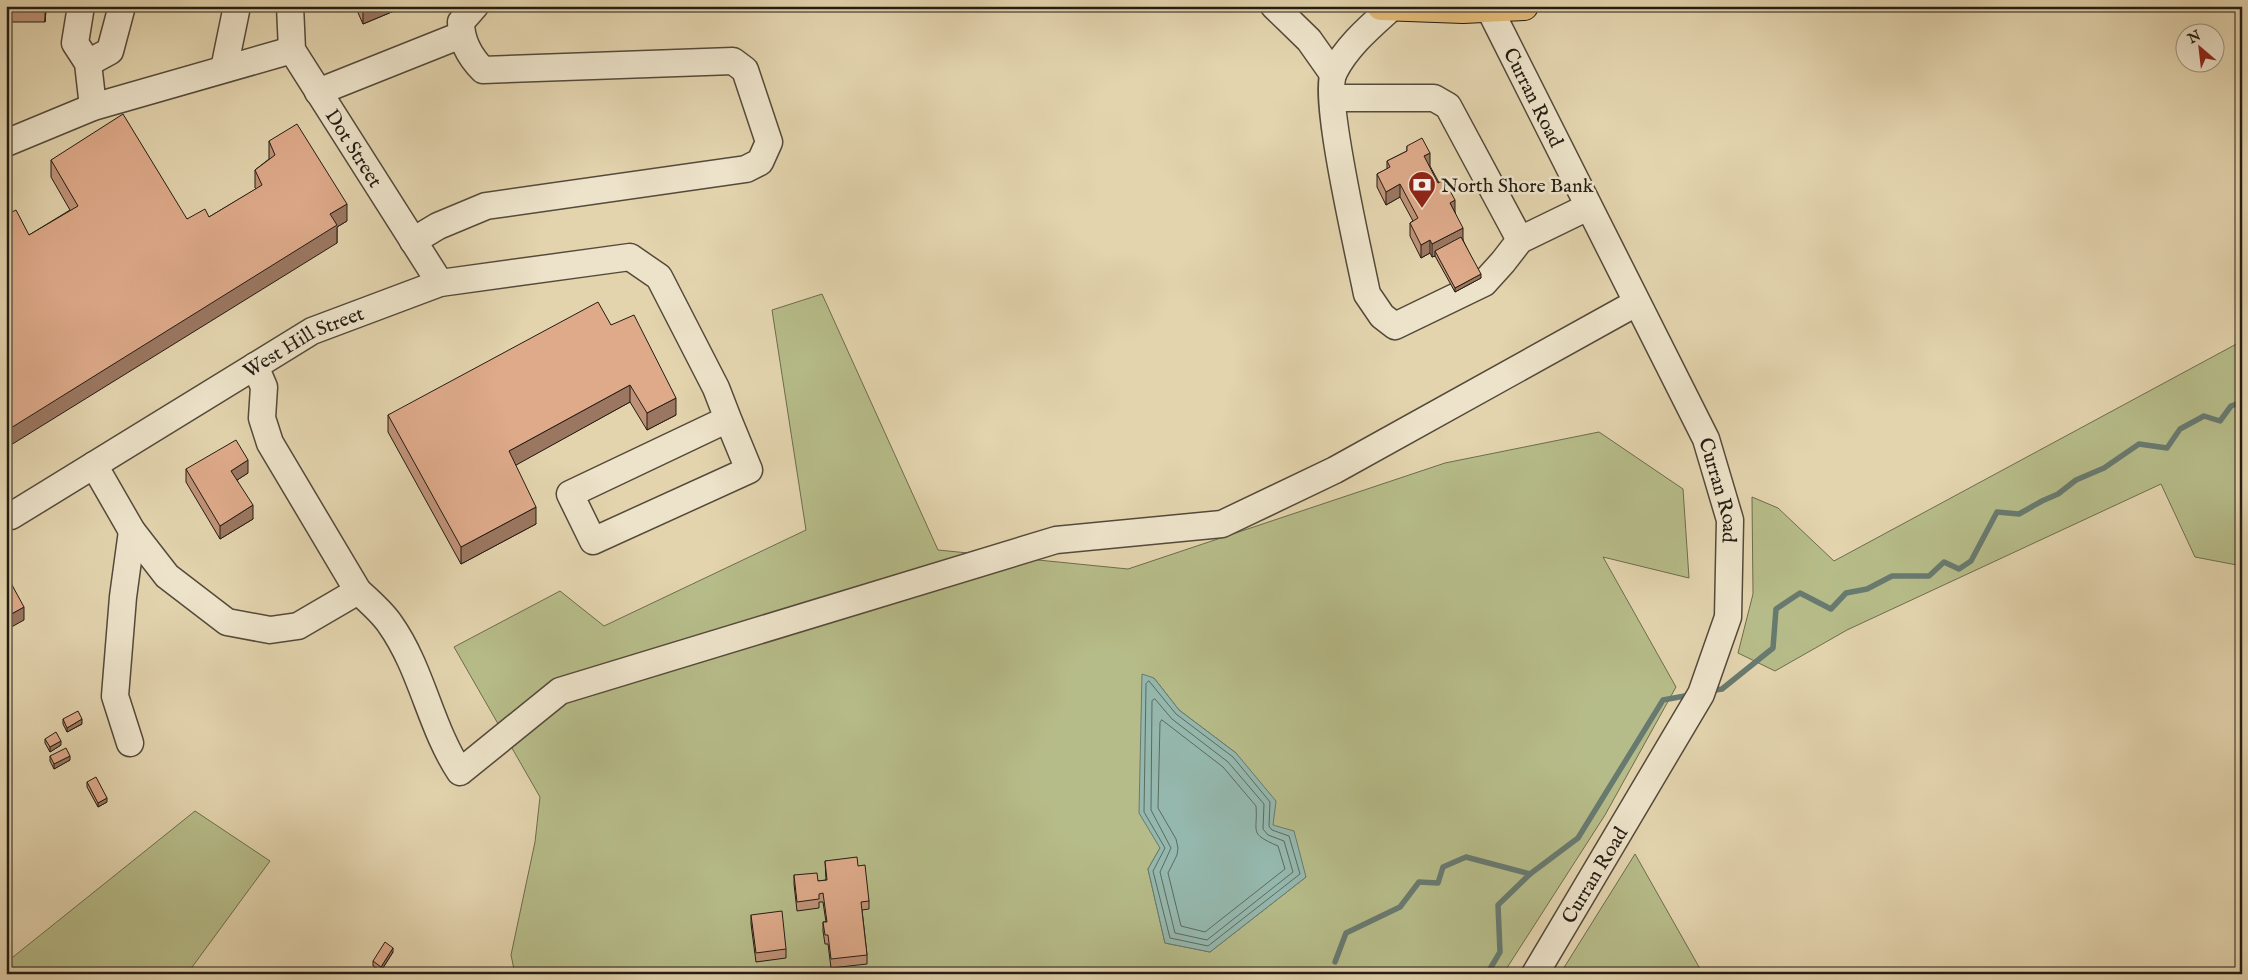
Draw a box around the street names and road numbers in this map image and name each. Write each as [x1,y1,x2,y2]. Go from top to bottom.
street label: Curran Road [1497,44,1568,152]
street label: Dot Street [319,105,387,193]
street label: West Hill Street [239,302,368,384]
street label: Curran Road [1692,435,1742,543]
street label: Curran Road [1557,823,1634,929]

